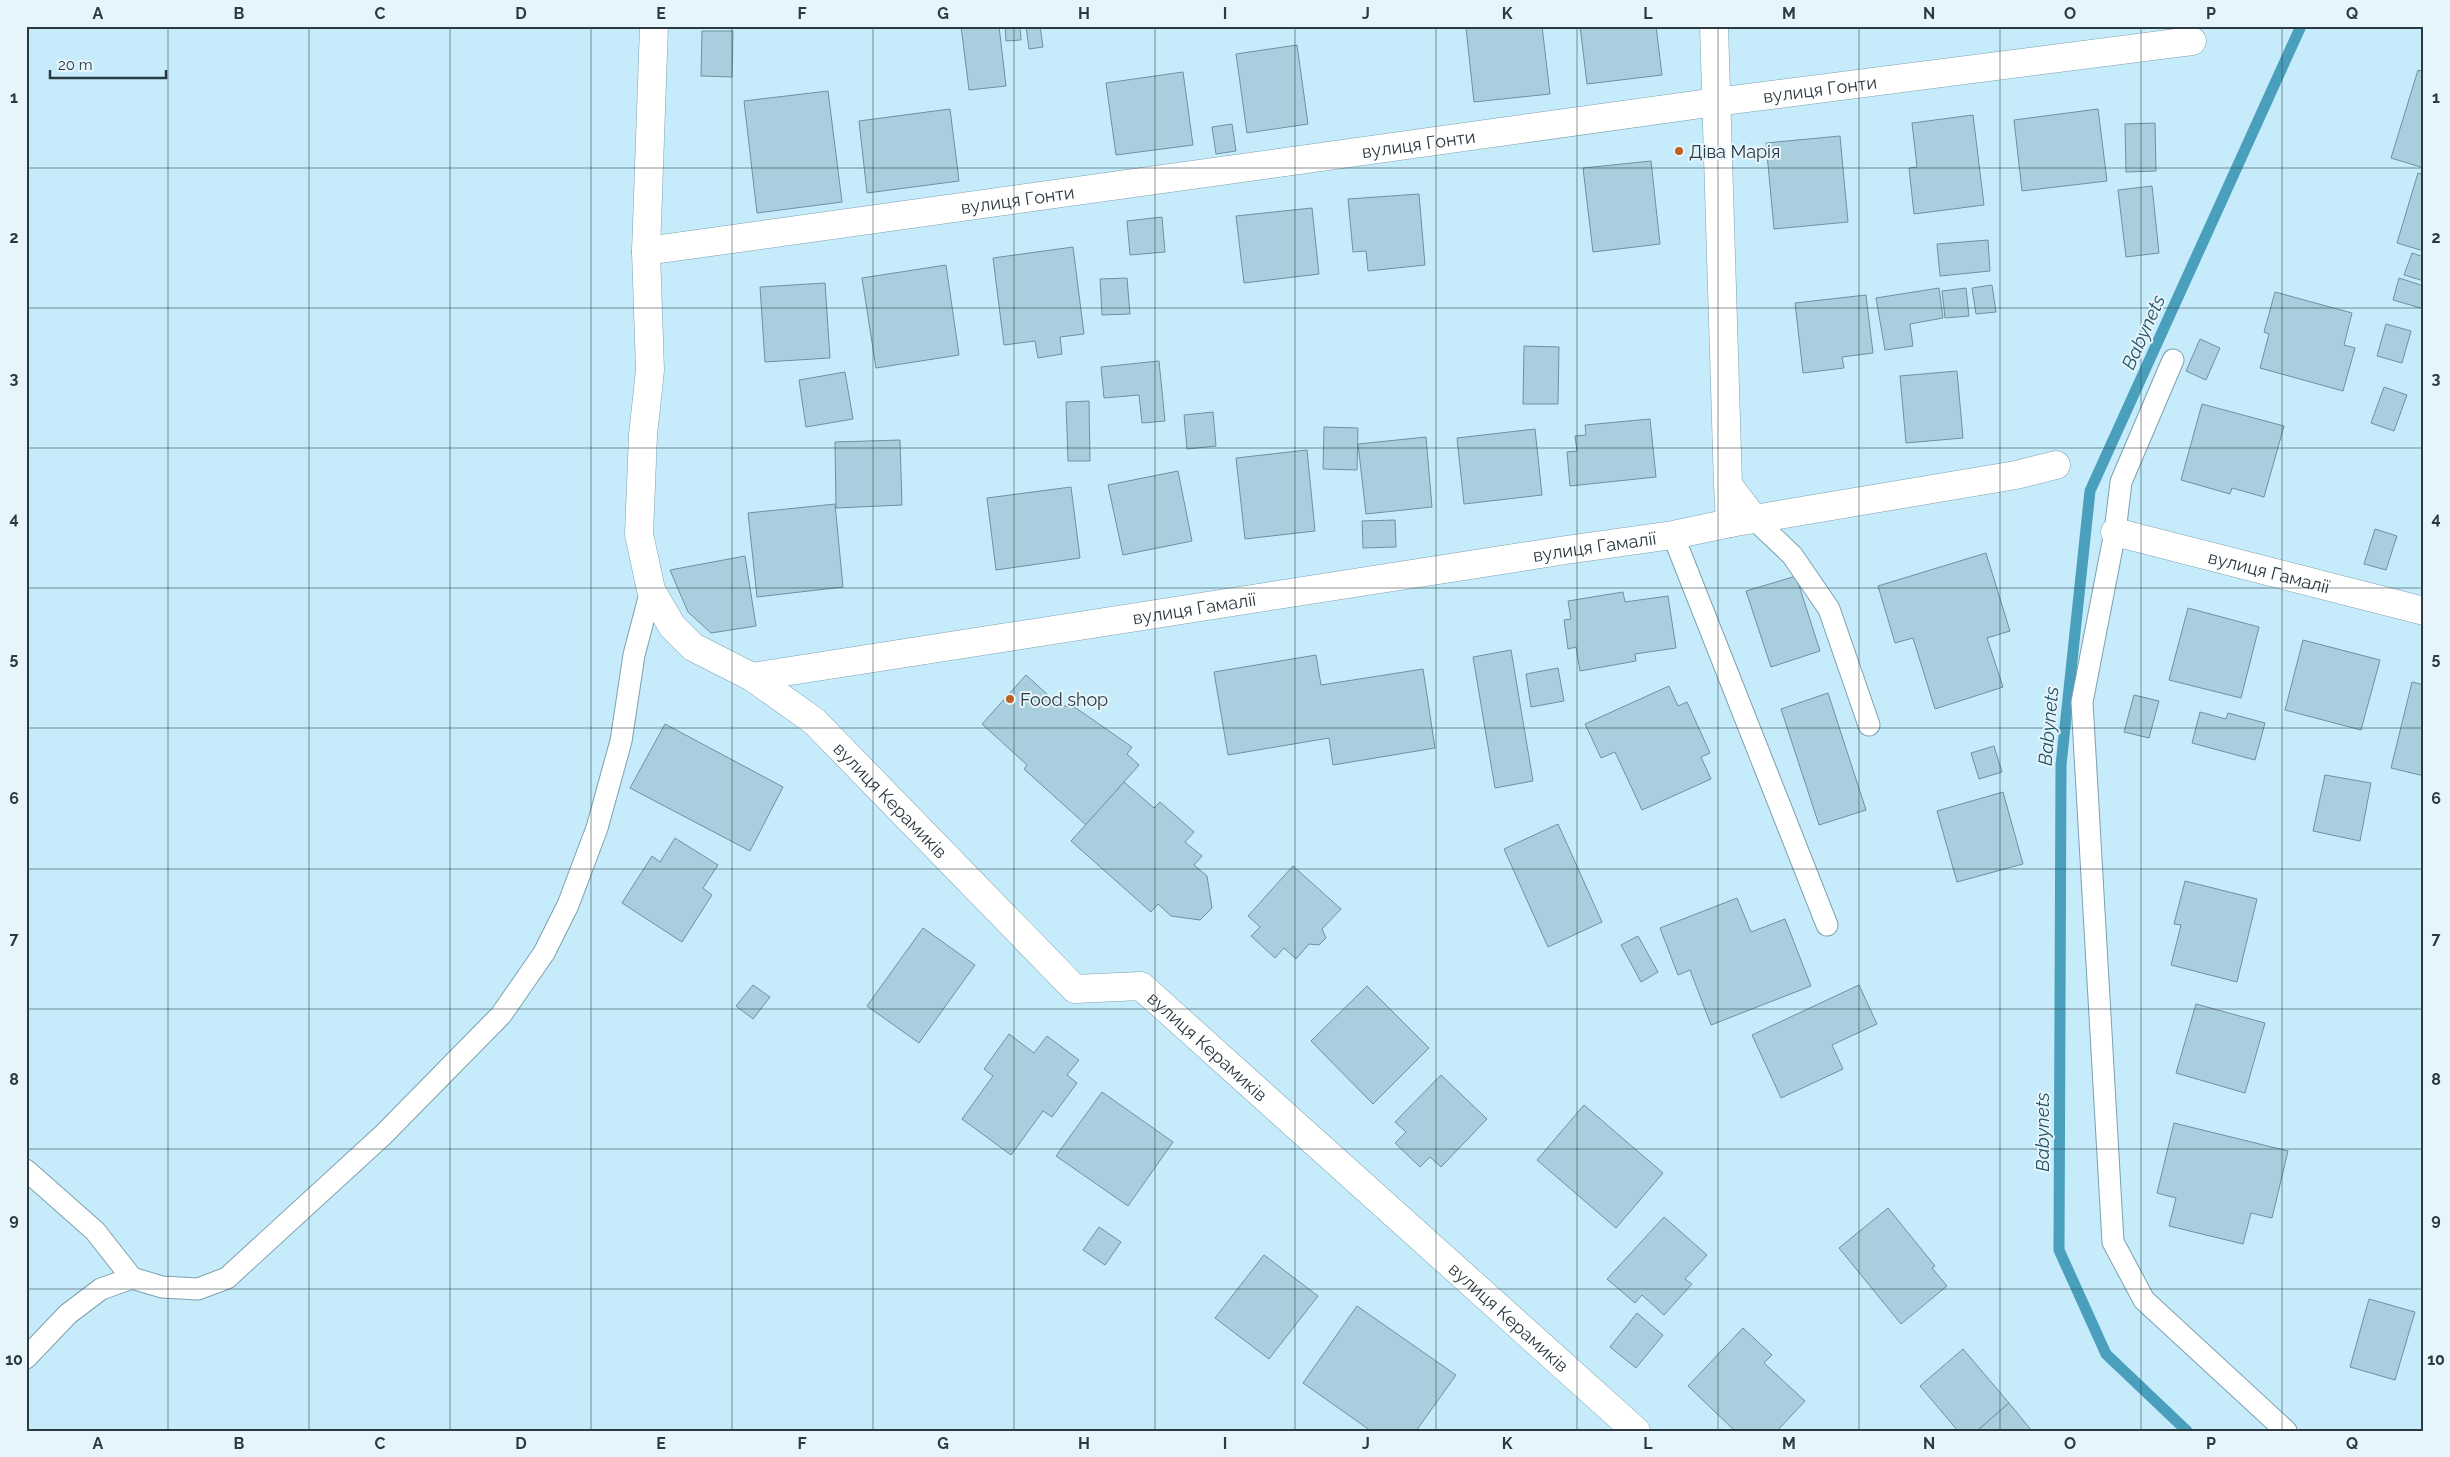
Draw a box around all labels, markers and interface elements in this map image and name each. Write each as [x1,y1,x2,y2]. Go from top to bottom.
text: A [93,4,104,23]
text: B [234,4,245,23]
text: C [375,4,386,23]
text: D [515,4,527,23]
text: E [656,4,666,23]
text: F [797,4,807,23]
text: G [937,4,949,23]
text: H [1078,4,1090,23]
text: I [1223,4,1227,23]
text: J [1362,4,1370,23]
text: K [1502,4,1513,23]
text: L [1643,4,1653,23]
text: M [1782,4,1796,23]
text: N [1923,4,1935,23]
text: O [2064,4,2076,23]
text: P [2206,4,2216,23]
text: Q [2346,4,2358,23]
scale bar [50,48,166,80]
text: 20 m [58,56,93,74]
street label: вулиця Гонти [1762,71,1878,106]
text: 1 [10,88,18,107]
text: 1 [2432,88,2440,107]
street label: вулиця Гонти [1360,125,1477,162]
place label: Діва Марія [1689,141,1780,162]
marker: Діва Марія [1673,145,1685,157]
street label: вулиця Гонти [959,181,1076,218]
text: 2 [9,228,19,247]
text: 2 [2431,228,2441,247]
water label: Babynets [2117,291,2169,373]
text: 3 [10,369,19,388]
text: 3 [2432,369,2441,388]
text: 4 [9,509,19,528]
text: 4 [2431,509,2441,528]
street label: вулиця Гамалії [1531,527,1657,566]
street label: вулиця Гамалії [2206,546,2332,597]
street label: вулиця Гамалії [1131,588,1257,628]
text: 5 [10,649,19,668]
text: 5 [2432,649,2441,668]
water label: Babynets [2034,685,2062,766]
place label: Food shop [1020,689,1108,710]
marker: Food shop [1004,693,1016,705]
street label: вулиця Керамиків [830,738,952,862]
text: 6 [9,789,19,808]
text: 6 [2431,789,2441,808]
text: 7 [10,929,19,948]
text: 7 [2432,929,2441,948]
street label: вулиця Керамиків [1144,987,1272,1105]
text: 8 [9,1070,19,1089]
text: 8 [2431,1070,2441,1089]
water label: Babynets [2031,1092,2053,1172]
text: 9 [9,1210,19,1229]
text: 9 [2431,1210,2441,1229]
street label: вулиця Керамиків [1445,1258,1573,1376]
text: 10 [5,1350,23,1369]
text: 10 [2427,1350,2445,1369]
text: A [93,1434,104,1453]
text: B [234,1434,245,1453]
text: C [375,1434,386,1453]
text: D [515,1434,527,1453]
text: E [656,1434,666,1453]
text: F [797,1434,807,1453]
text: G [937,1434,949,1453]
text: H [1078,1434,1090,1453]
text: I [1223,1434,1227,1453]
text: J [1362,1434,1370,1453]
text: K [1502,1434,1513,1453]
text: L [1643,1434,1653,1453]
text: M [1782,1434,1796,1453]
text: N [1923,1434,1935,1453]
text: O [2064,1434,2076,1453]
text: P [2206,1434,2216,1453]
text: Q [2346,1434,2358,1453]

